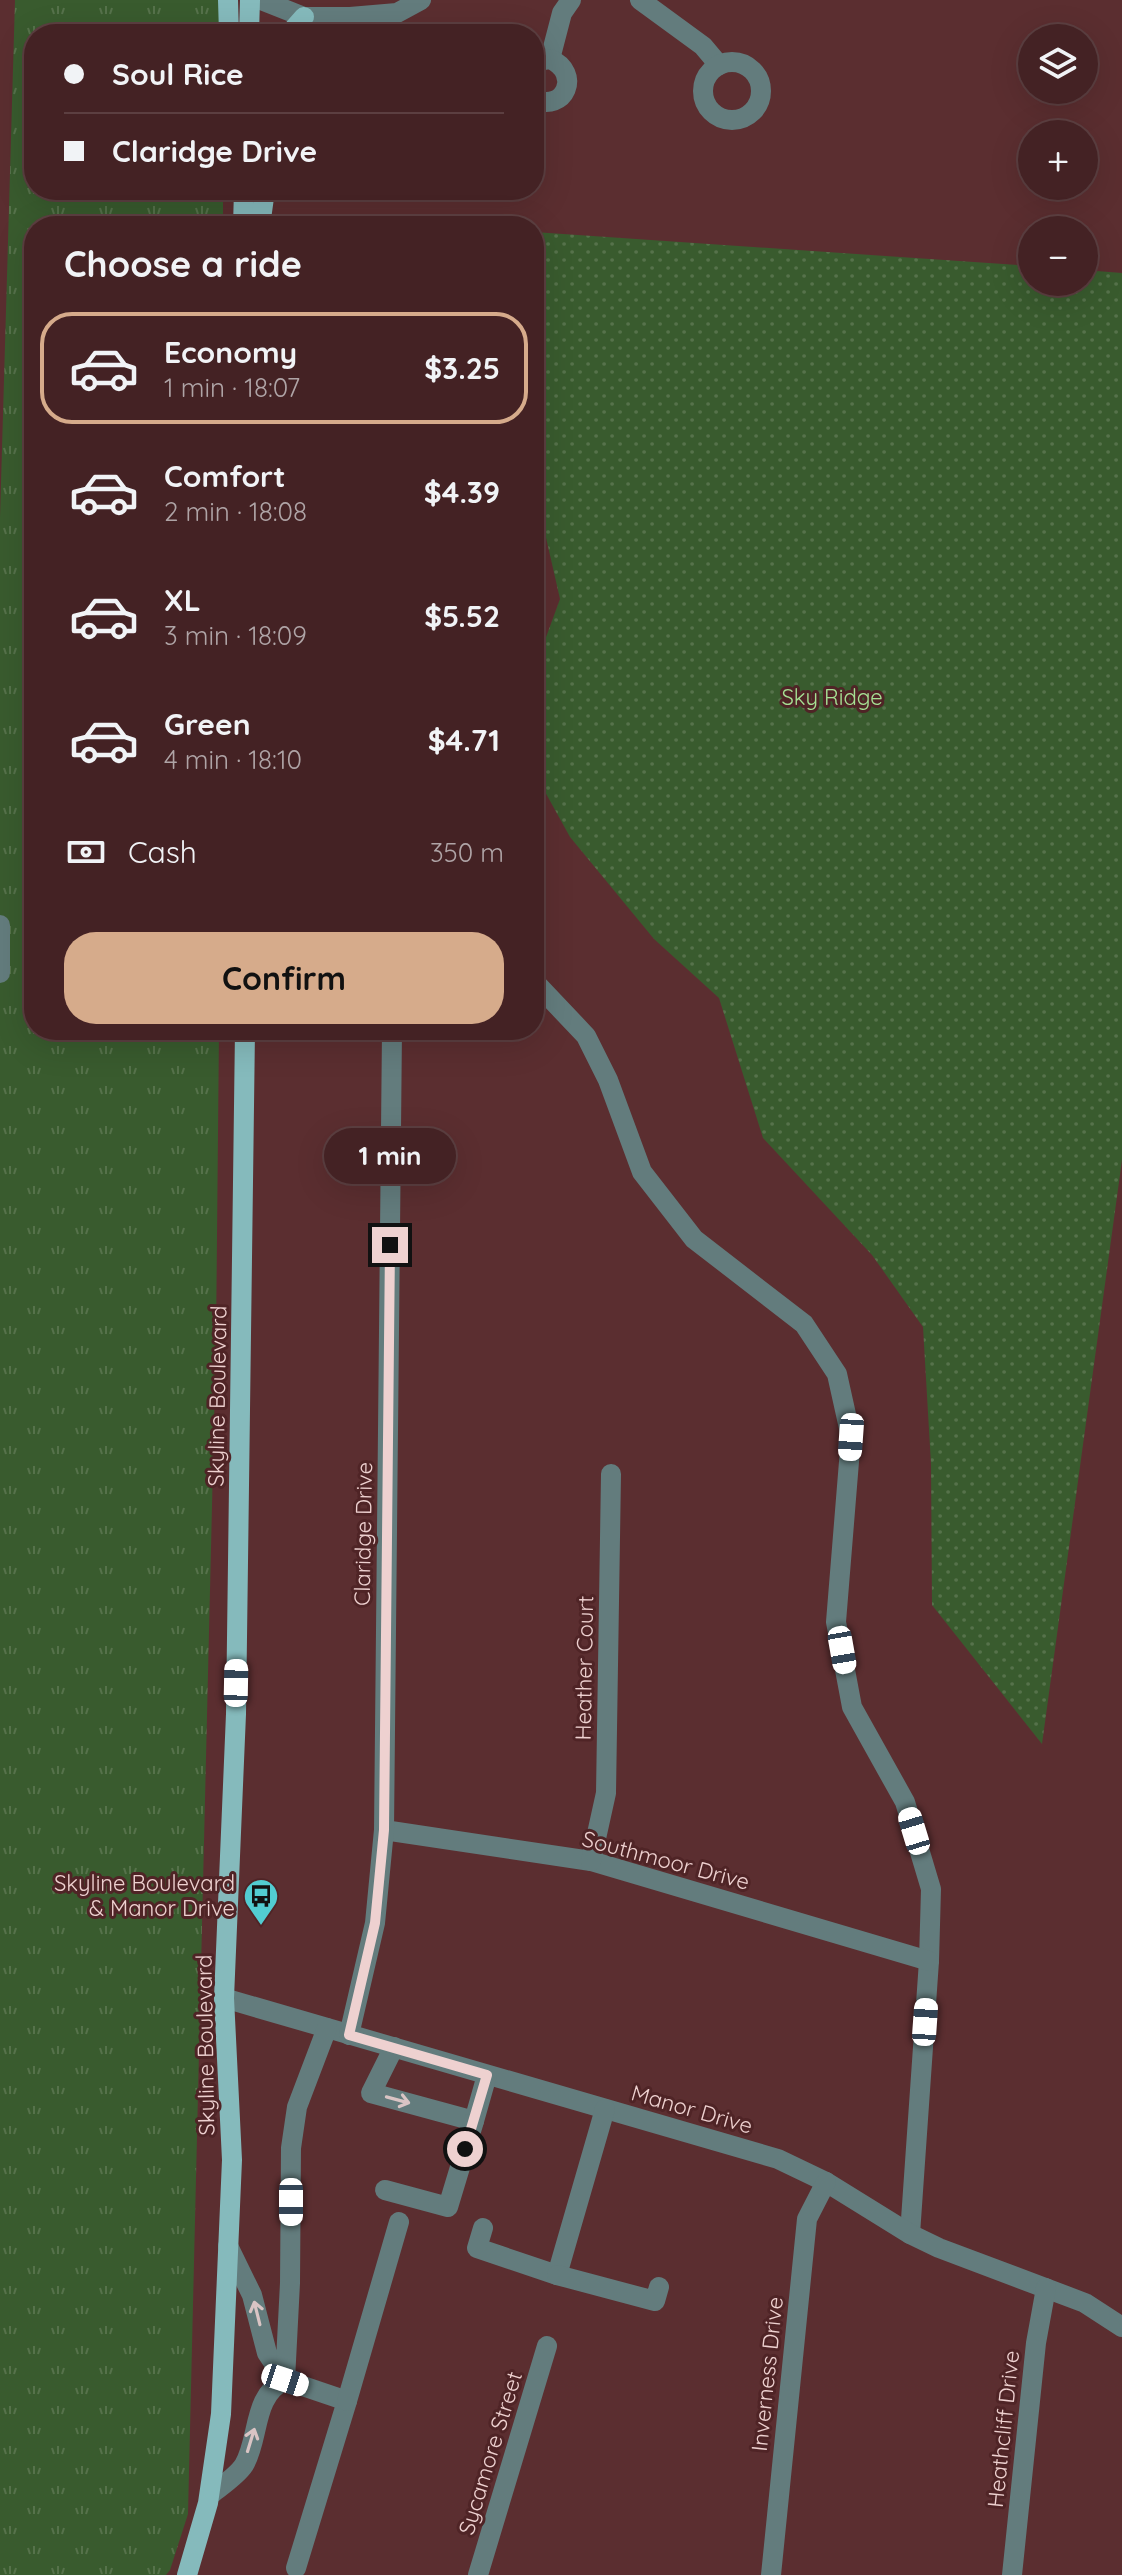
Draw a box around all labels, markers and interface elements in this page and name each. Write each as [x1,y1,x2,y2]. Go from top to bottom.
map controls [1018,24,1098,296]
button: layers [1018,24,1098,104]
text: Soul Rice [112,55,244,93]
button: + [1018,120,1098,200]
text: Claridge Drive [112,132,317,170]
button: − [1018,216,1098,296]
text: Choose a ride [64,241,302,286]
icon: car [68,332,140,404]
text: Economy [164,333,297,371]
text: $3.25 [424,349,500,387]
text: 1 min · 18:07 [164,371,300,404]
icon: car [68,456,140,528]
text: Comfort [164,457,285,495]
text: $4.39 [424,473,500,511]
text: 2 min · 18:08 [164,495,307,528]
icon: car [68,580,140,652]
text: XL [164,581,201,619]
text: $5.52 [424,597,500,635]
text: 3 min · 18:09 [164,619,307,652]
park label: Sky Ridge [781,683,883,711]
icon: car [68,704,140,776]
text: Green [164,705,251,743]
text: $4.71 [428,721,500,759]
text: 4 min · 18:10 [164,743,302,776]
icon: cash [64,830,108,874]
text: Cash [128,833,197,871]
text: 350 m [430,836,504,869]
button: Confirm [64,932,504,1024]
callout: 1 min [324,1129,456,1185]
text: 1 min [359,1139,422,1172]
route end [372,1227,408,1263]
street label: Skyline Boulevard [201,1305,233,1487]
car [837,1412,865,1462]
street label: Claridge Drive [348,1462,378,1606]
street label: Heather Court [569,1595,599,1741]
car [826,1624,858,1676]
car [224,1659,248,1707]
car [896,1805,932,1857]
street label: Southmoor Drive [579,1824,753,1896]
place label: Skyline Boulevard & Manor Drive [54,1869,235,1922]
bus stop icon: Skyline Boulevard & Manor Drive [242,1877,280,1927]
street label: Skyline Boulevard [189,1954,221,2136]
car [911,1997,939,2047]
street label: Manor Drive [628,2078,756,2140]
one-way arrow [385,2093,411,2108]
route start [447,2131,483,2167]
car [279,2178,303,2226]
street label: Inverness Drive [745,2295,789,2453]
one-way arrow [249,2301,264,2327]
street label: Heathcliff Drive [981,2349,1025,2509]
car [258,2361,312,2399]
street label: Sycamore Street [452,2368,528,2538]
one-way arrow [245,2428,260,2453]

